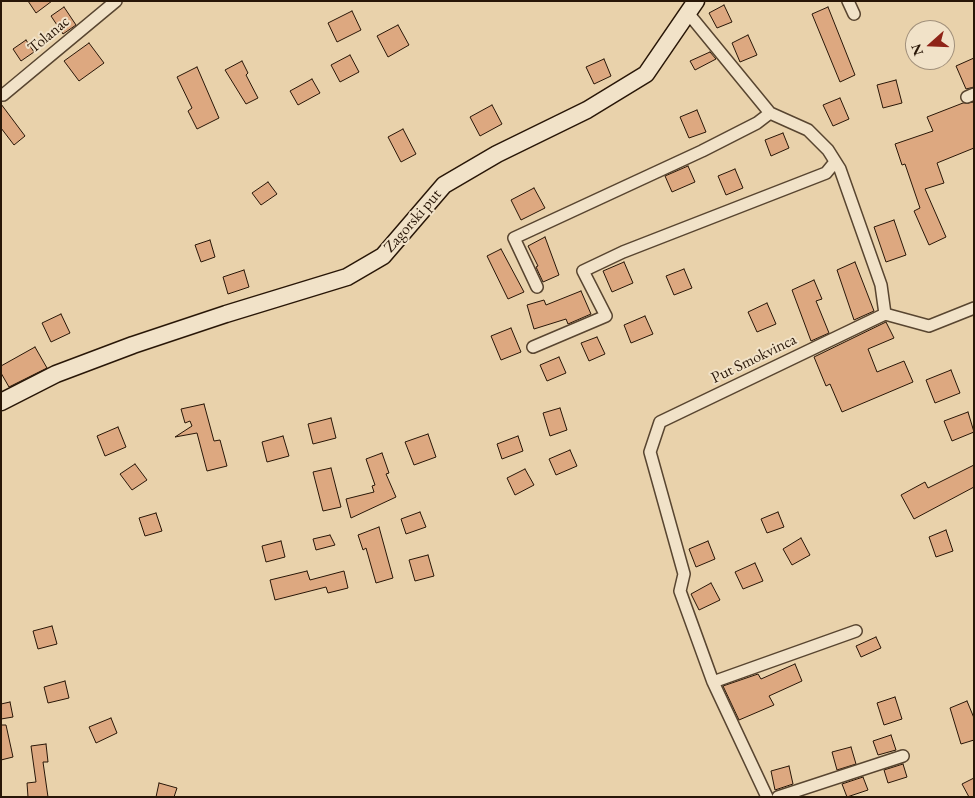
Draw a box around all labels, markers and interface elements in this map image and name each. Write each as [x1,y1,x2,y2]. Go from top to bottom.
street label: Tolanac [24,12,74,58]
north arrow [905,20,955,70]
text: N [906,41,927,58]
street label: Zagorski put [380,185,446,257]
street label: Put Smokvinca [708,330,800,388]

